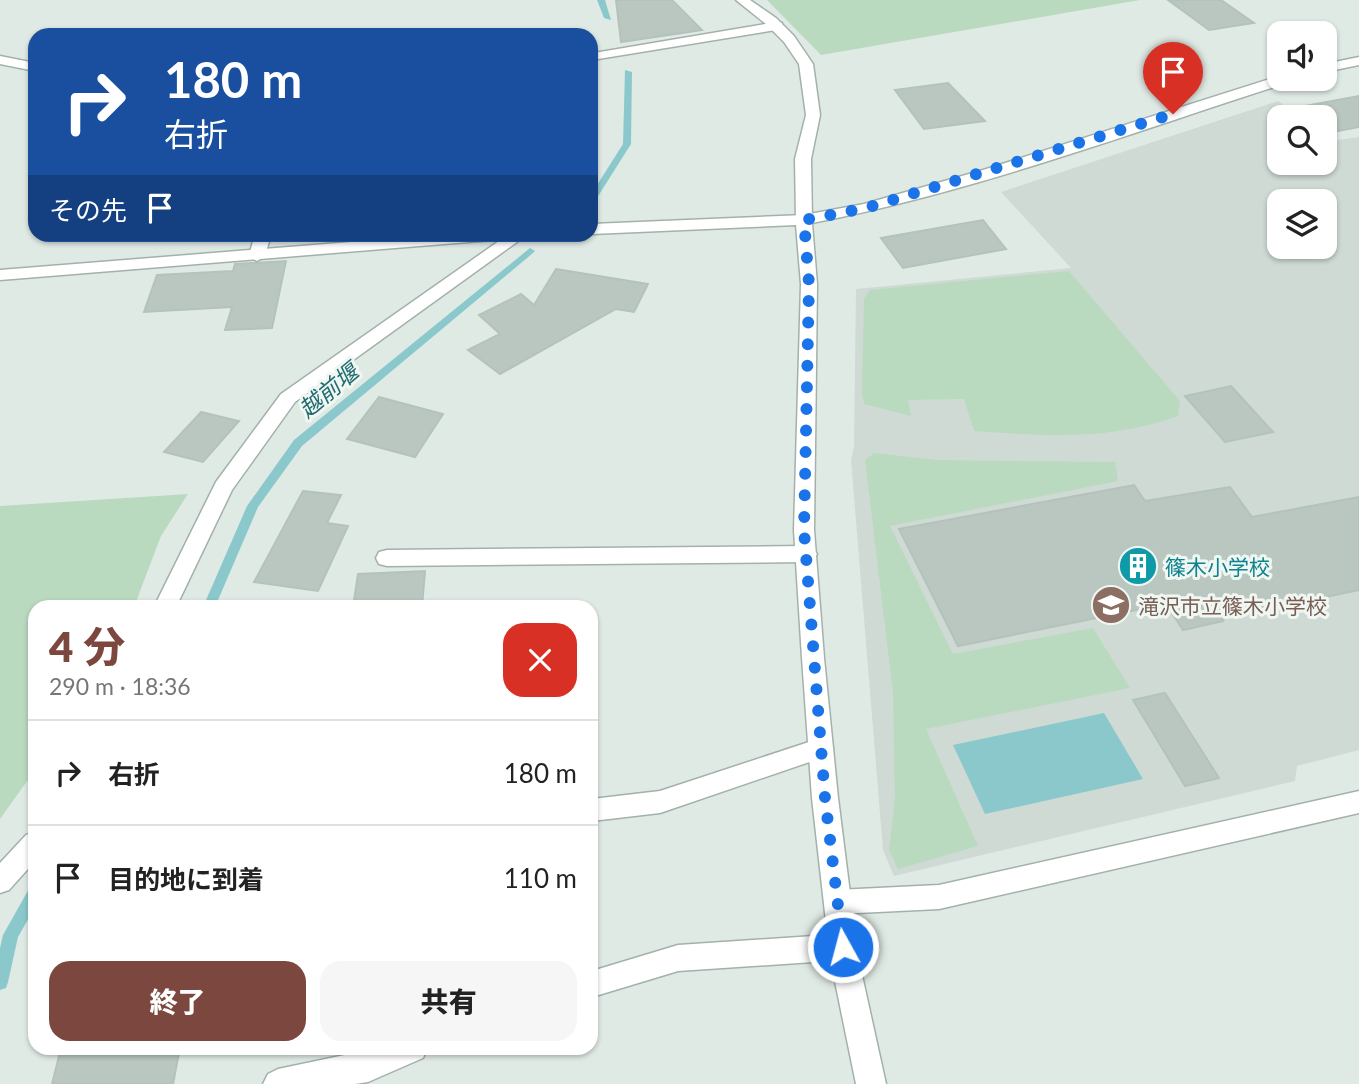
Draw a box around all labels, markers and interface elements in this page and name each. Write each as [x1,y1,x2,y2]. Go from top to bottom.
map controls [1267,21,1337,259]
button: sound [1267,21,1337,91]
pin [1143,42,1203,114]
text: 180 m [164,50,302,108]
icon: arrive [1154,53,1192,91]
icon: right [49,56,140,147]
button: search [1267,105,1337,175]
text: 右折 [164,114,228,153]
icon: arrive [141,189,179,227]
button: layers [1267,189,1337,259]
text: その先 [49,194,127,226]
water label: 越前堰 [293,355,366,423]
building icon: 篠木小学校 [1117,545,1159,587]
place label: 篠木小学校 [1165,554,1270,579]
school or university icon: 滝沢市立篠木小学校 [1090,584,1132,626]
place label: 滝沢市立篠木小学校 [1138,593,1327,618]
text: 4 分 [49,621,125,671]
button: close [503,623,577,697]
text: 290 m · 18:36 [49,672,191,700]
icon: right [49,754,87,792]
text: 180 m [504,757,577,789]
text: 右折 [108,758,160,790]
icon: arrive [49,859,87,897]
text: 110 m [504,862,577,894]
text: 目的地に到着 [108,863,264,895]
position arrow [806,910,880,984]
button: 終了 [49,961,306,1041]
button: 共有 [320,961,577,1041]

